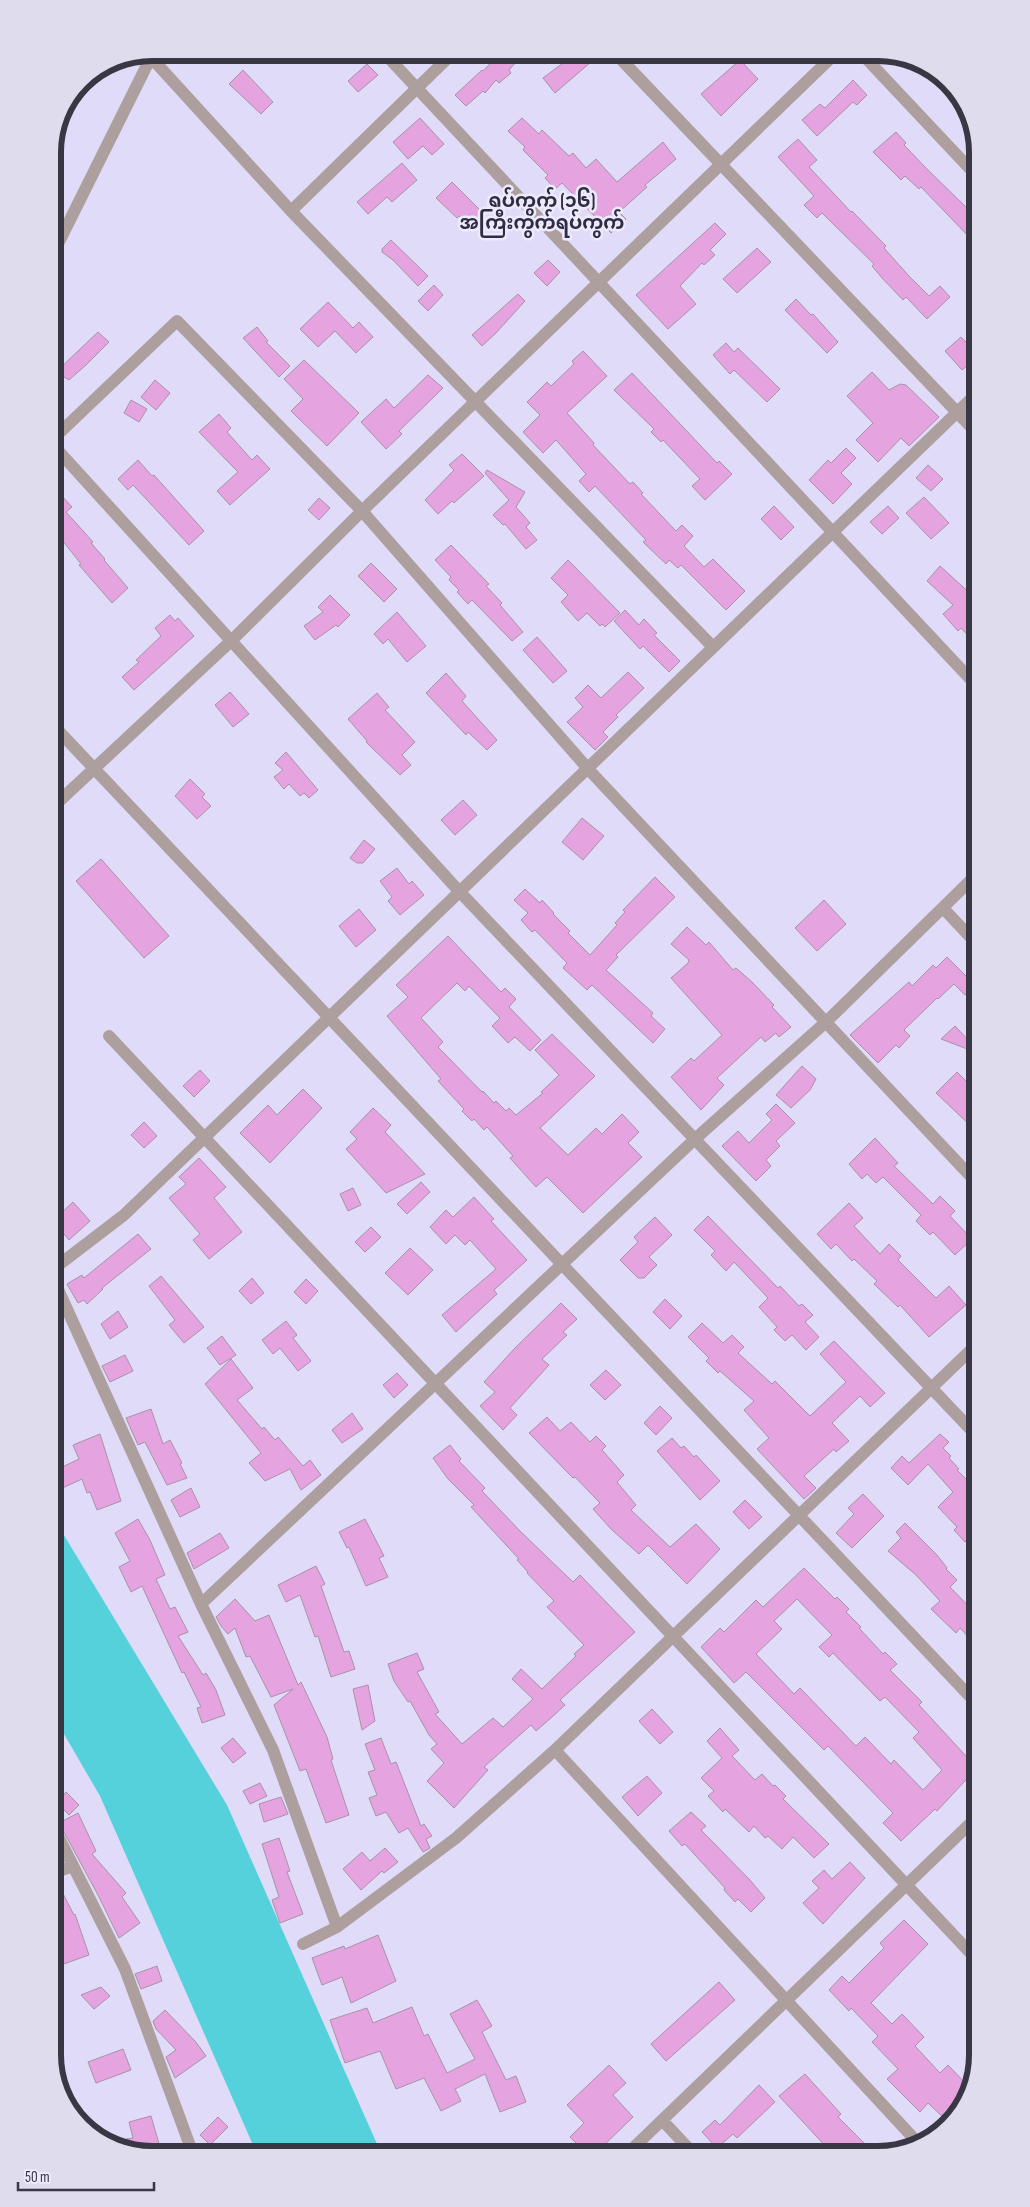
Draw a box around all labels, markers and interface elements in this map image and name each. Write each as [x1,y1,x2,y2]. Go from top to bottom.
district label: ရပ်ကွက် (၁၆) အကြီးကွက်ရပ်ကွက် [460,187,624,238]
scale bar [18,2160,154,2192]
text: 50 m [25,2168,50,2187]

